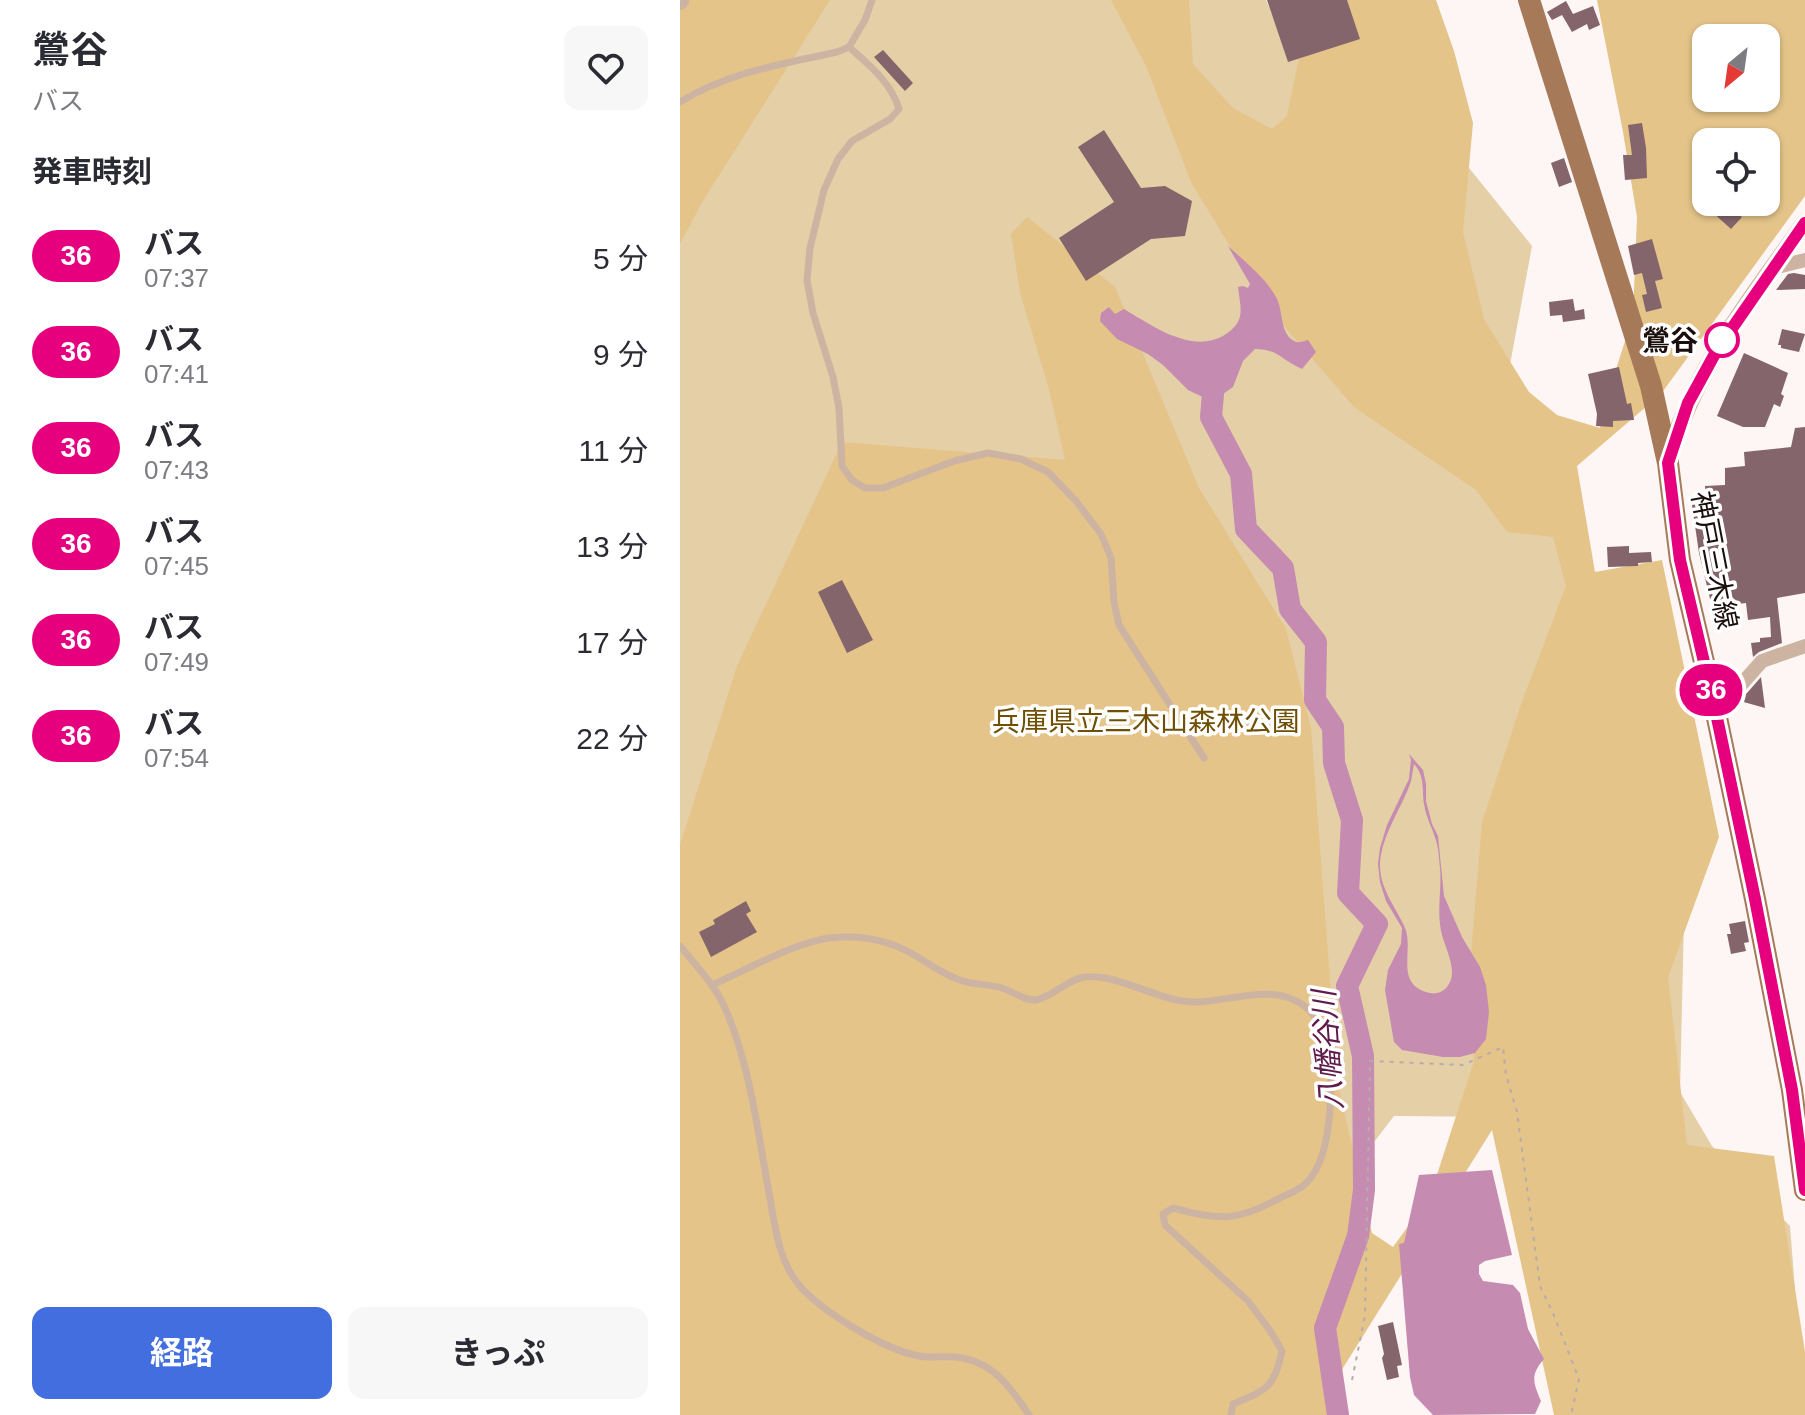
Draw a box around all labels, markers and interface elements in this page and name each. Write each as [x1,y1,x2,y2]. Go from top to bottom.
north arrow [1692,24,1780,112]
map controls [1692,24,1780,216]
button: heart [564,26,648,110]
text: 鶯谷 [32,29,108,71]
text: バス [32,86,84,116]
button: locate [1692,128,1780,216]
text: 発車時刻 [32,155,152,188]
text: バス [144,227,204,260]
text: 36 [60,240,92,271]
text: 5 分 [593,242,648,275]
text: 07:37 [144,263,209,293]
text: バス [144,323,204,356]
marker: 鶯谷 [1705,323,1739,357]
place label: 鶯谷 [1642,325,1698,356]
text: 36 [60,336,92,367]
text: 9 分 [593,338,648,371]
text: 07:41 [144,359,209,389]
text: バス [144,419,204,452]
text: 36 [60,432,92,463]
text: 11 分 [579,434,648,467]
text: 07:43 [144,455,209,485]
street label: 神戸三木線 [1686,488,1743,632]
text: バス [144,515,204,548]
text: 36 [60,528,92,559]
text: 13 分 [576,530,648,563]
text: 07:45 [144,551,209,581]
text: バス [144,611,204,644]
text: 36 [60,624,92,655]
text: 17 分 [576,626,648,659]
text: 07:49 [144,647,209,677]
line badge: 36 [1675,664,1747,716]
text: 36 [1695,674,1727,705]
park label: 兵庫県立三木山森林公園 [992,706,1300,737]
text: バス [144,707,204,740]
text: 36 [60,720,92,751]
text: 22 分 [576,722,648,755]
text: 07:54 [144,743,209,773]
water label: 八幡谷川 [1307,986,1348,1111]
button: 経路 [32,1307,332,1399]
button: きっぷ [348,1307,648,1399]

